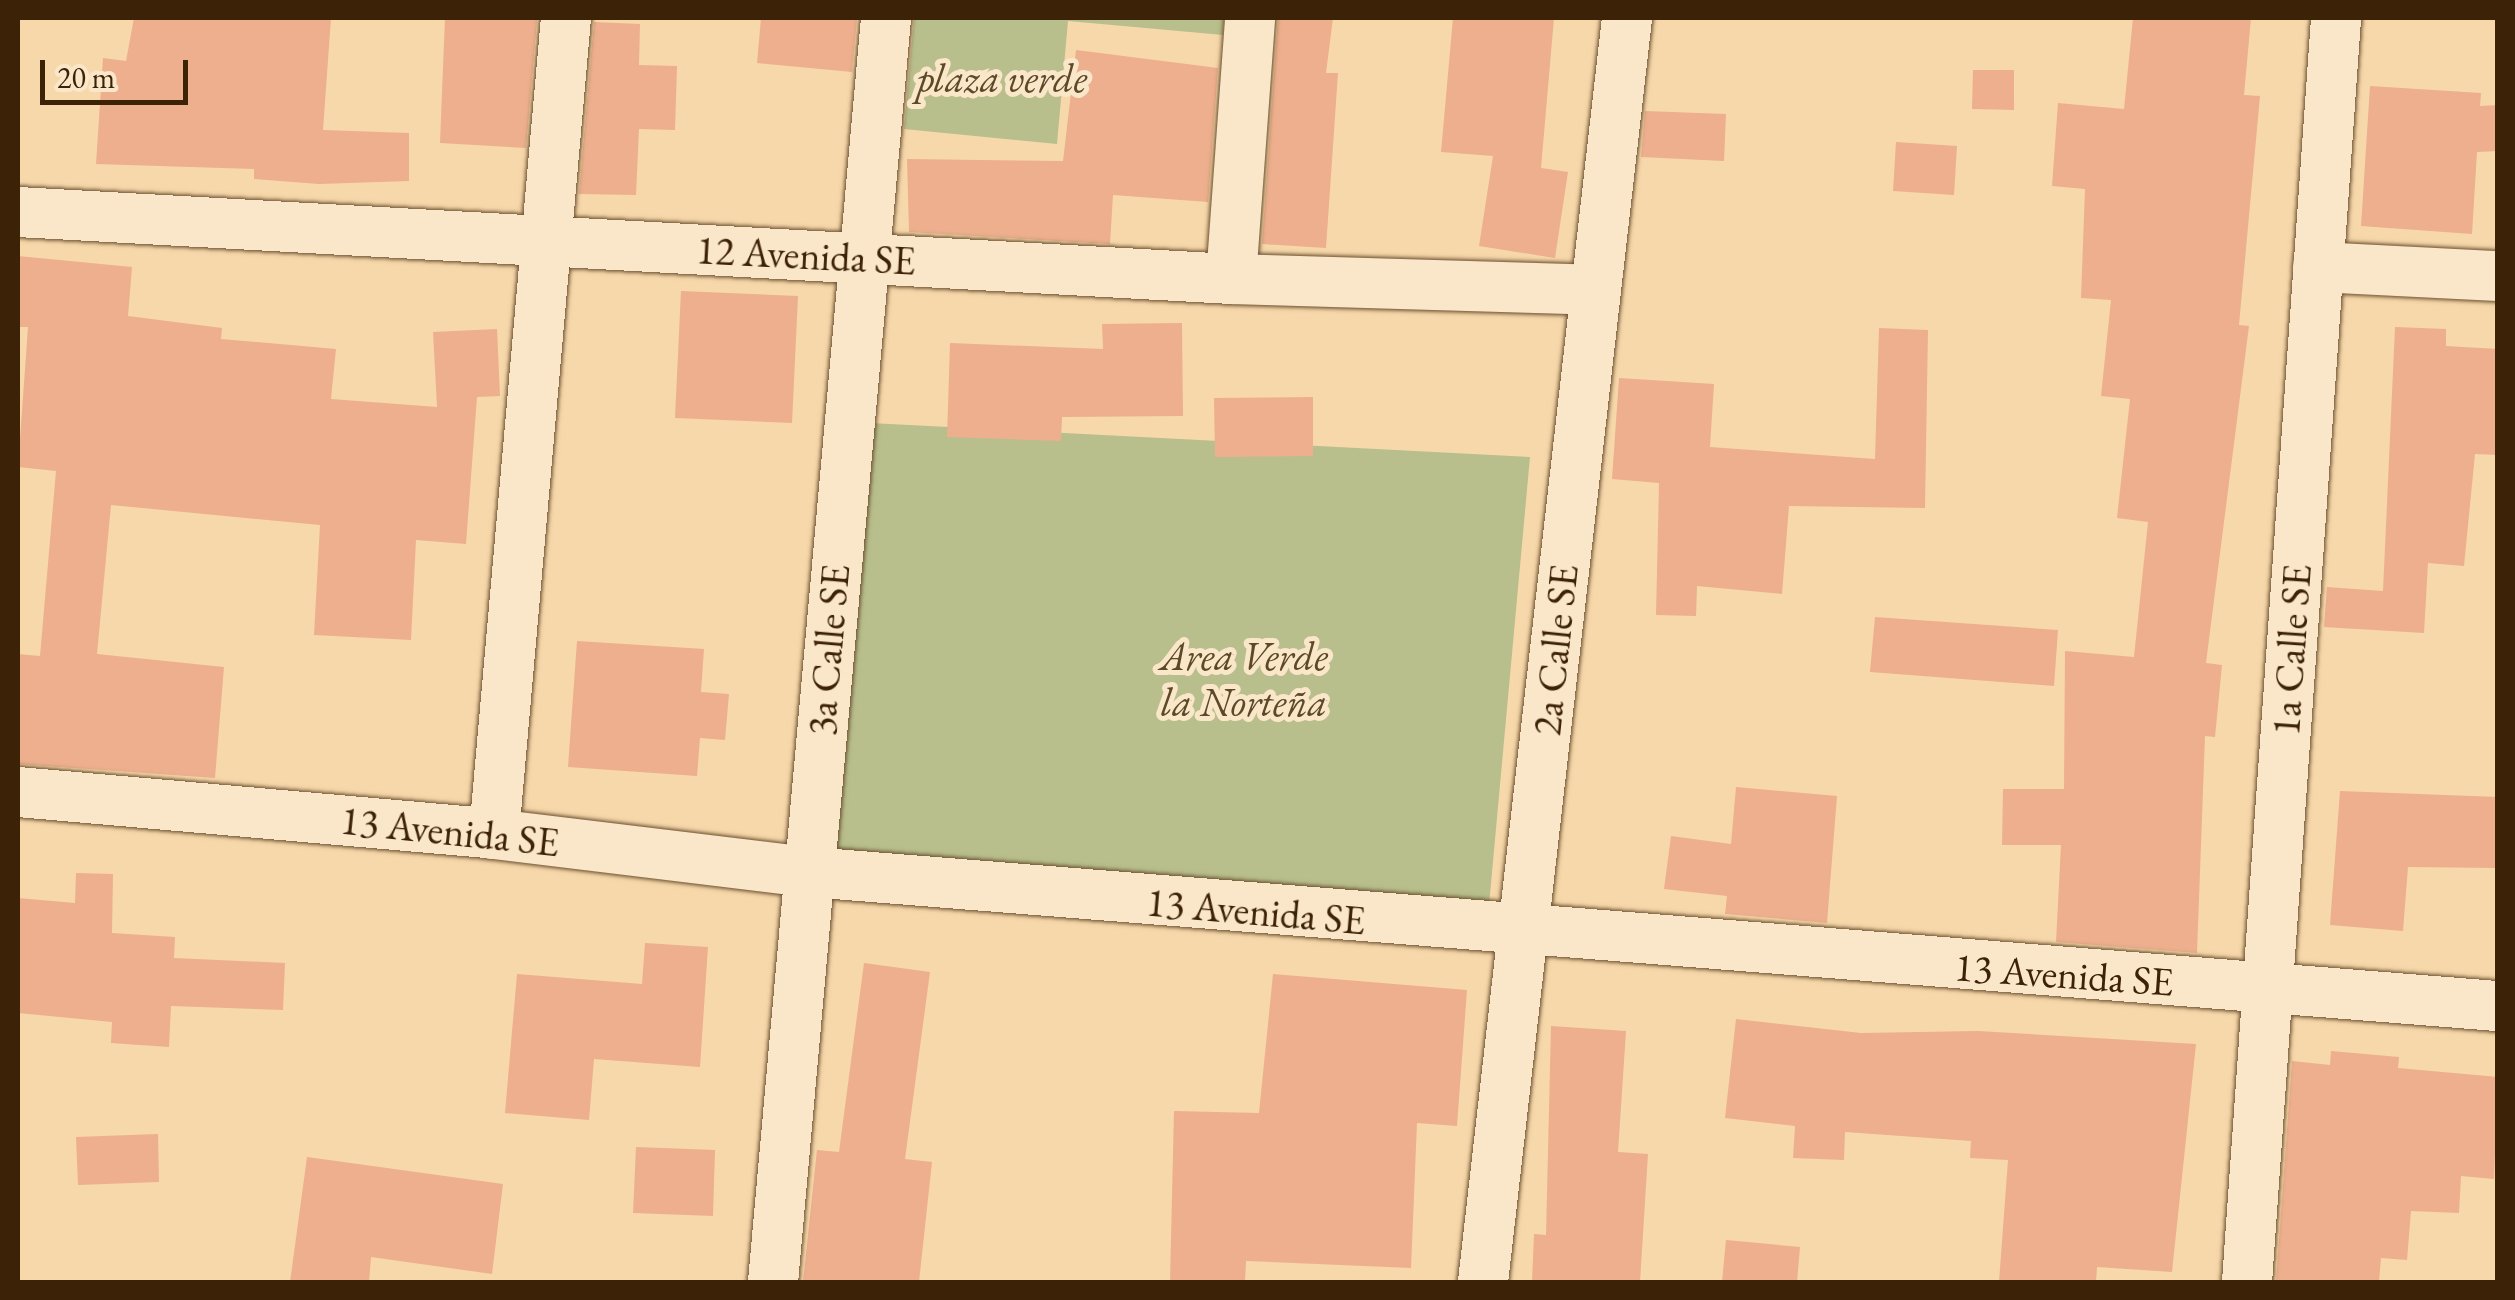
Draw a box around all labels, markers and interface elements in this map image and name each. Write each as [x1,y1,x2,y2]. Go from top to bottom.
scale bar [45,40,192,102]
park label: plaza verde [917,54,1087,102]
text: 20 m [57,58,115,97]
street label: 12 Avenida SE [695,225,917,285]
street label: 3a Calle SE [797,562,859,738]
street label: 2a Calle SE [1522,562,1588,738]
street label: 1a Calle SE [2261,563,2321,737]
park label: Area Verde la Norteña [1160,632,1328,726]
street label: 13 Avenida SE [338,796,562,866]
street label: 13 Avenida SE [1144,878,1368,944]
street label: 13 Avenida SE [1953,942,2175,1006]

